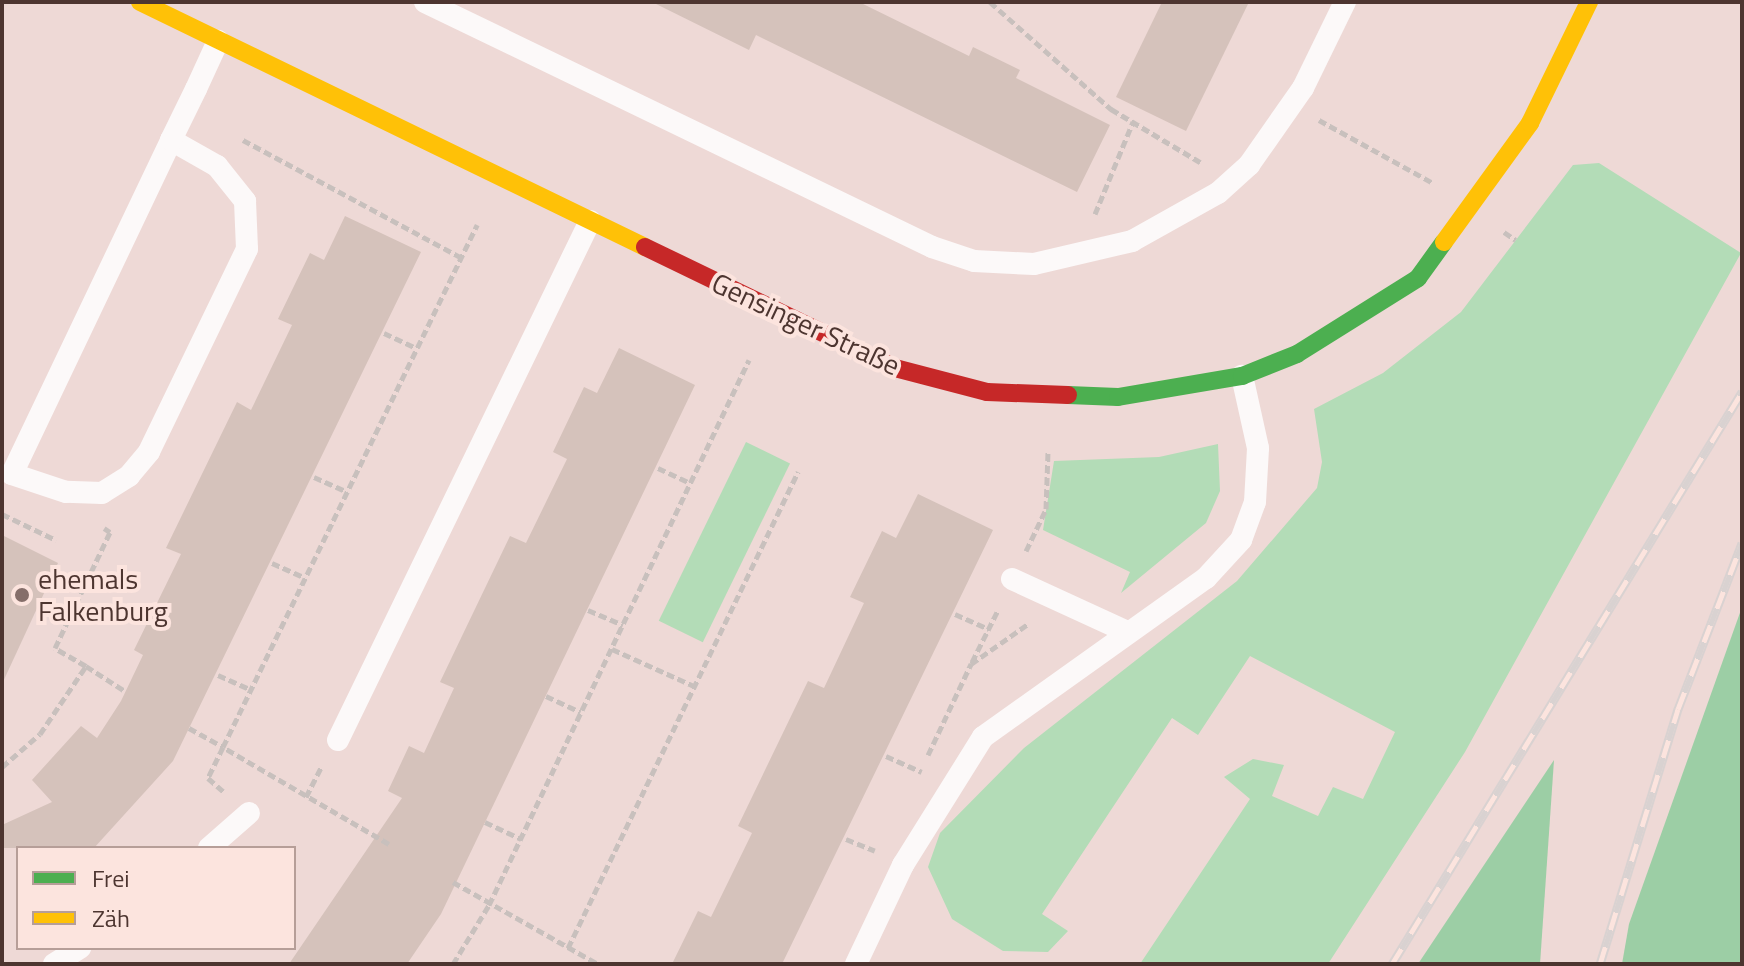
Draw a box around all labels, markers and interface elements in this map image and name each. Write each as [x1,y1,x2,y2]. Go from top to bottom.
street label: Gensinger Straße [707,266,905,382]
place label: ehemals Falkenburg [38,562,168,628]
marker: ehemals Falkenburg [13,586,31,604]
legend [16,846,296,950]
text: Frei [92,860,130,896]
text: Zäh [92,900,130,936]

